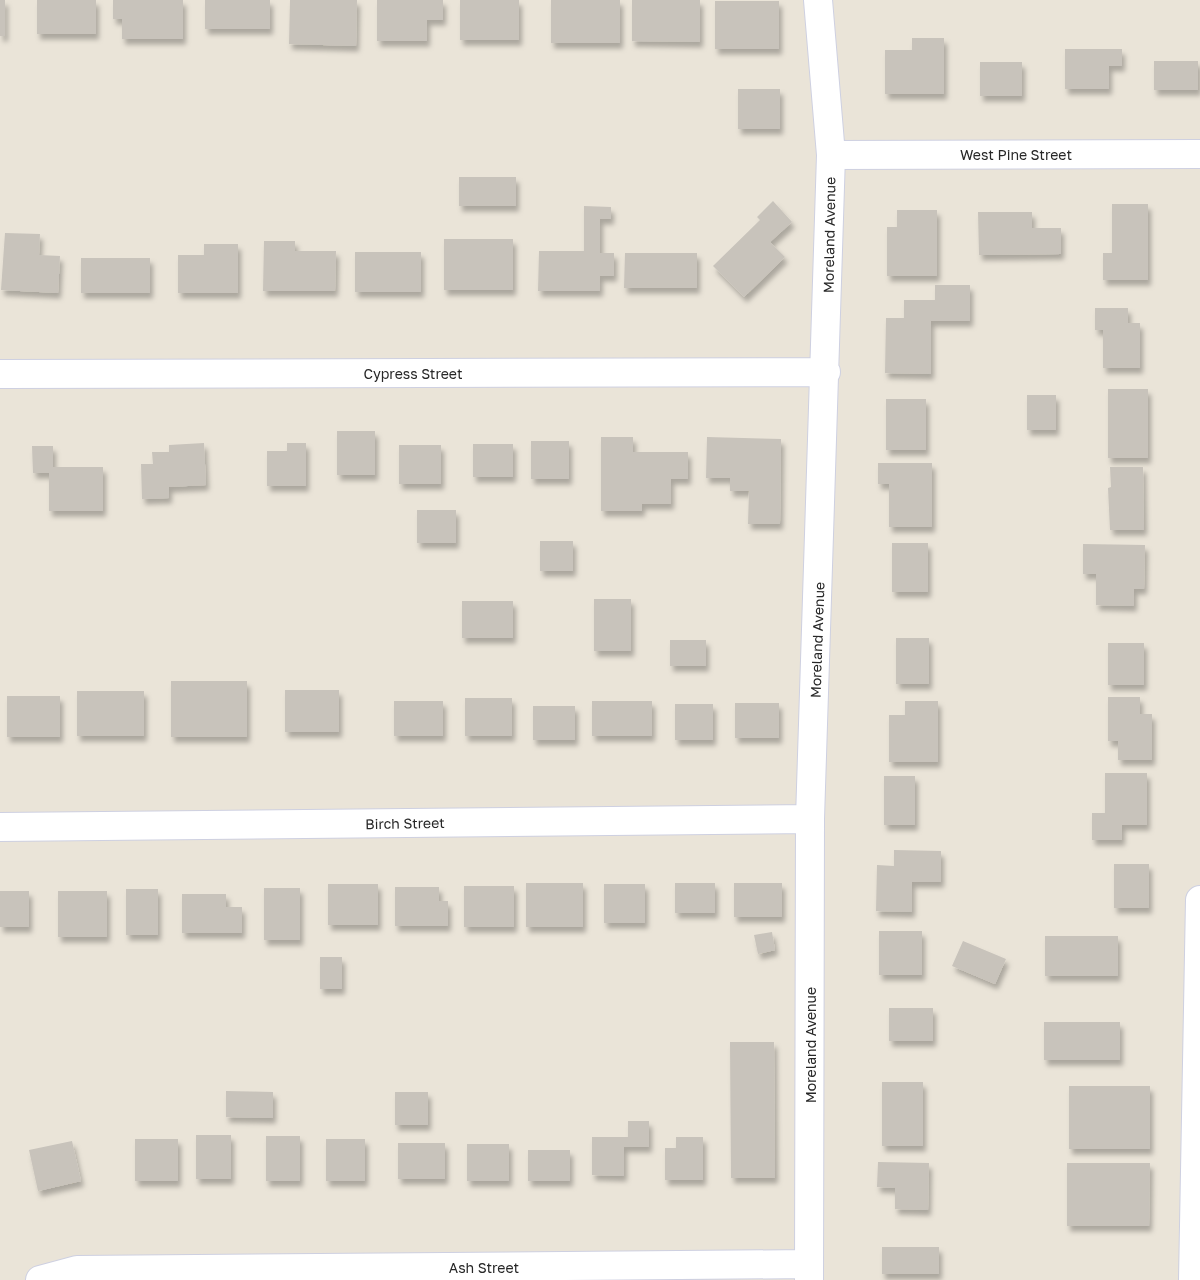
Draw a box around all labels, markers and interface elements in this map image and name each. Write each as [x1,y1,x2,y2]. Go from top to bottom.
street label: West Pine Street [960,146,1072,163]
street label: Moreland Avenue [819,177,839,293]
street label: Cypress Street [363,365,463,382]
street label: Moreland Avenue [806,582,828,698]
street label: Birch Street [365,814,445,832]
street label: Moreland Avenue [802,987,819,1103]
street label: Ash Street [449,1259,519,1276]

